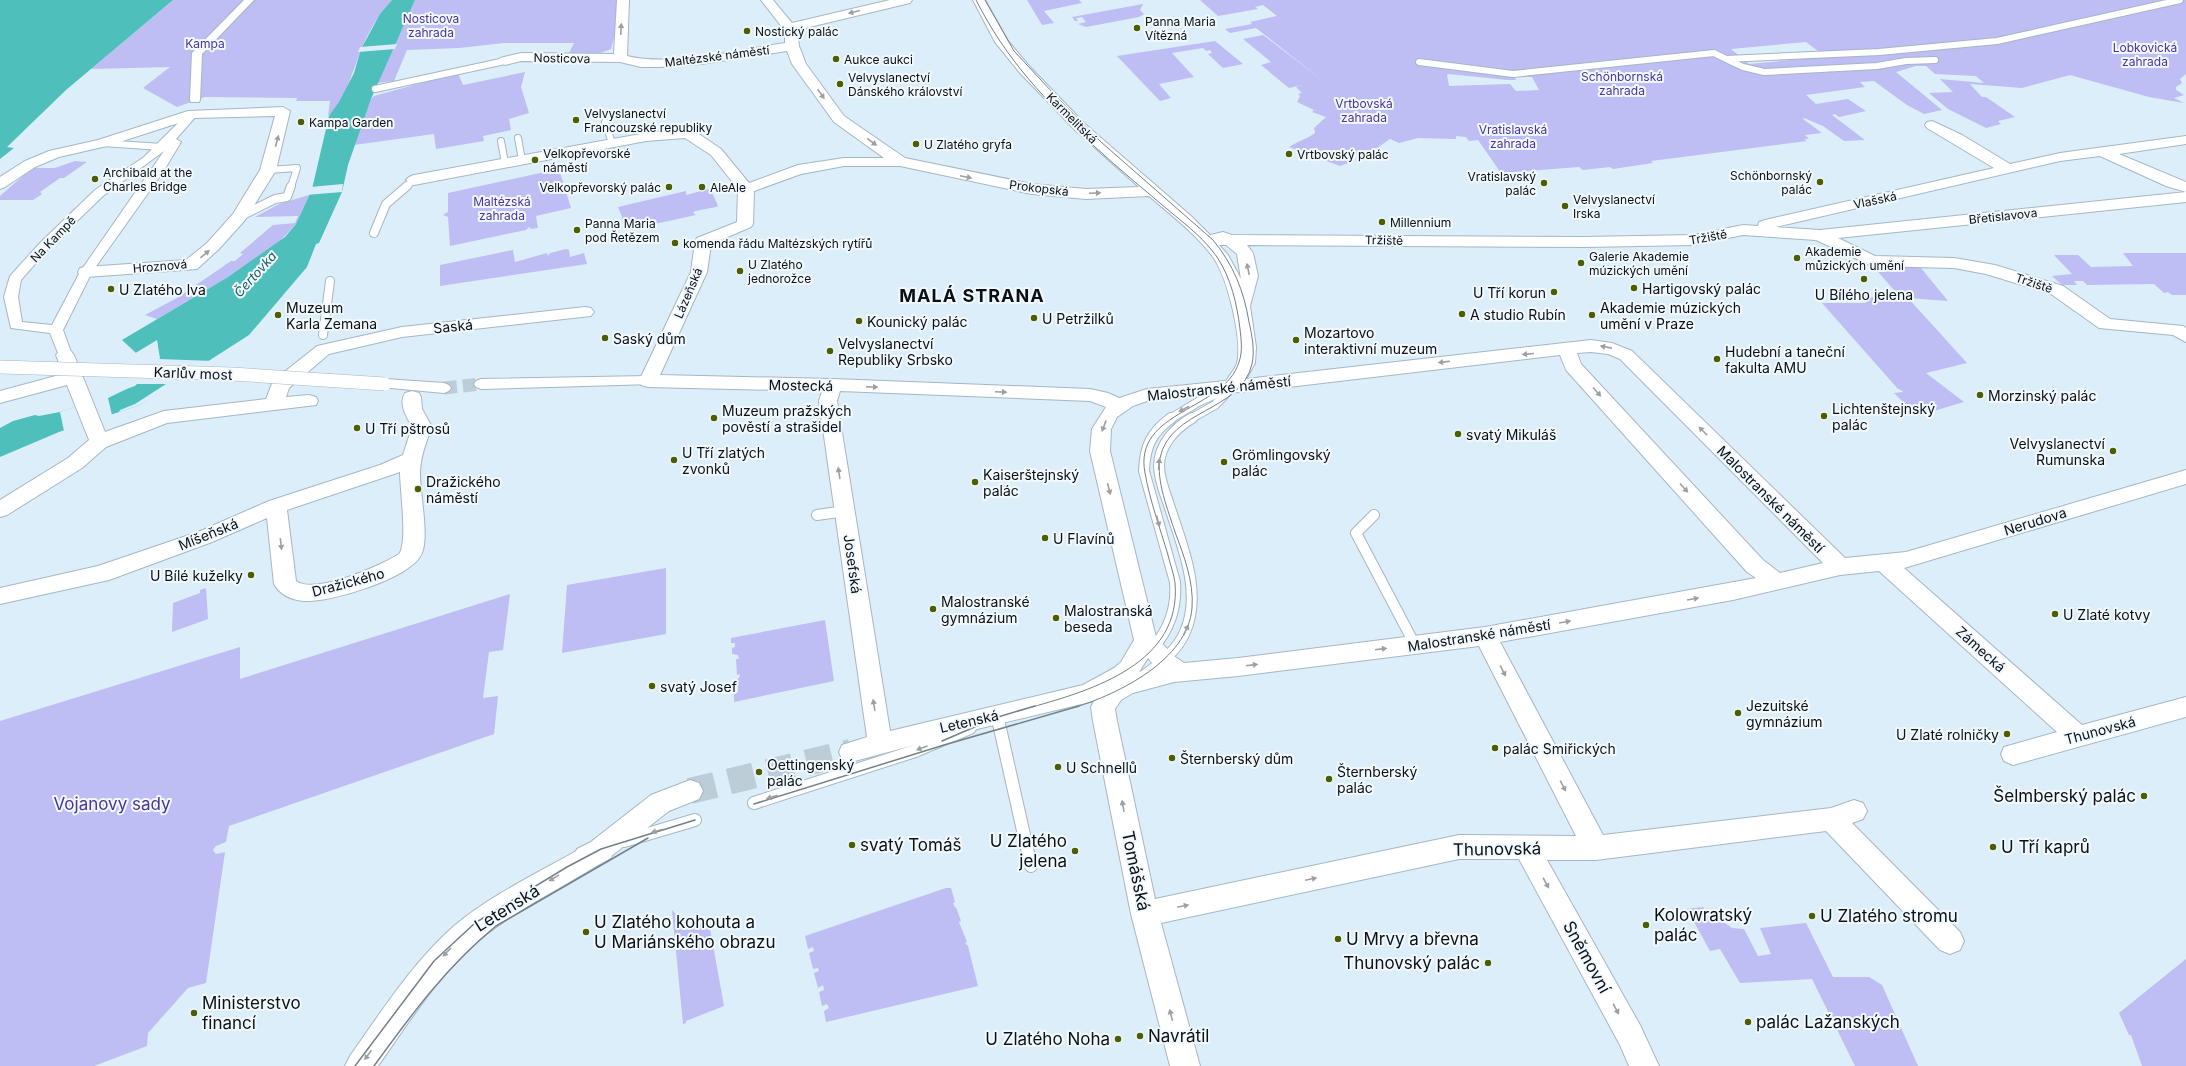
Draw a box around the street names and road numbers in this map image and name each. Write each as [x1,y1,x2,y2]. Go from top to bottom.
street label: Maltézské náměstí [664,42,770,70]
street label: Nosticova [534,50,590,66]
street label: Karmelitská [1043,89,1101,147]
street label: Prokopská [1008,177,1070,199]
street label: Vlašská [1852,188,1898,212]
street label: Břetislavova [1968,205,2038,227]
street label: Na Kampě [27,213,79,265]
street label: Tržiště [1688,226,1728,248]
street label: Tržiště [1365,232,1403,248]
street label: Hroznová [132,256,188,276]
street label: Lázeňská [671,265,705,321]
street label: Tržiště [2013,270,2055,296]
street label: Saská [432,315,474,337]
street label: Karlův most [153,363,233,383]
street label: Malostranské náměstí [1146,372,1292,404]
street label: Mostecká [769,376,833,394]
street label: Malostranské náměstí [1714,442,1829,557]
street label: Nerudova [2002,503,2068,539]
street label: Míšeňská [176,514,240,554]
street label: Josefská [840,533,866,595]
street label: Dražického [310,564,386,600]
street label: Malostranské náměstí [1406,615,1552,655]
street label: Zámecká [1953,622,2009,676]
street label: Letenská [938,706,1000,736]
street label: Thunovská [2063,712,2137,748]
street label: Tomášská [1118,829,1154,913]
street label: Thunovská [1453,838,1541,860]
street label: Letenská [471,880,543,936]
street label: Sněmovní [1559,917,1615,997]

